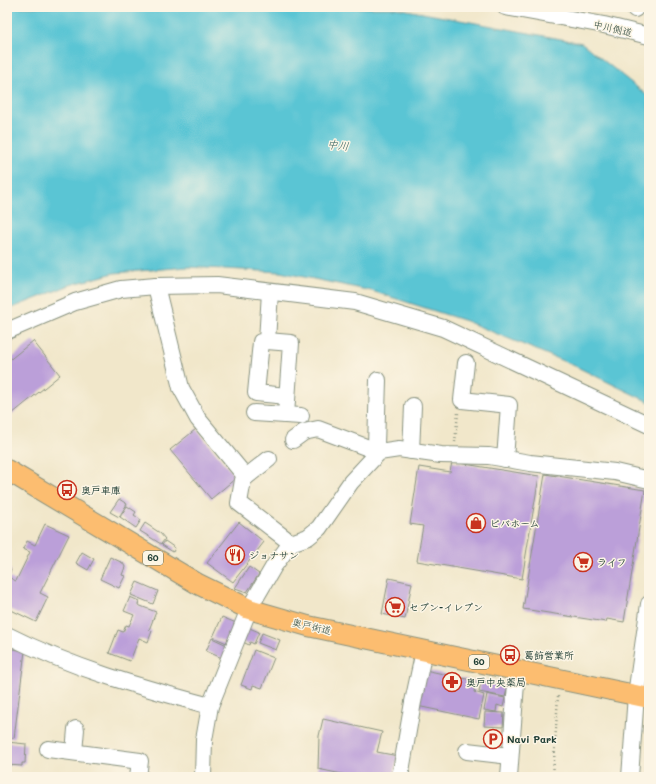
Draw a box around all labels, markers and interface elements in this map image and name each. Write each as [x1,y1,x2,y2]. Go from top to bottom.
street label: 中川側道 [592,17,634,39]
water label: 中川 [326,136,350,153]
bus stop icon: 奥戸車庫 [56,479,78,501]
place label: 奥戸車庫 [81,483,121,497]
shop icon: ビバホーム [465,512,487,534]
place label: ビバホーム [490,516,540,530]
restaurant icon: ジョナサン [224,544,246,566]
place label: ジョナサン [249,548,299,562]
road number: 60 [143,551,163,565]
supermarket icon: ライフ [572,551,594,573]
place label: ライフ [597,555,627,569]
supermarket icon: セブン-イレブン [384,596,406,618]
place label: セブン-イレブン [409,600,483,614]
street label: 奥戸街道 [291,615,333,637]
bus stop icon: 葛飾営業所 [499,644,521,666]
place label: 葛飾営業所 [524,648,574,662]
road number: 60 [469,655,489,669]
pharmacy icon: 奥戸中央薬局 [441,671,463,693]
place label: 奥戸中央薬局 [466,675,526,689]
parking icon: Navi Park [482,728,504,750]
place label: Navi Park [507,732,557,746]

